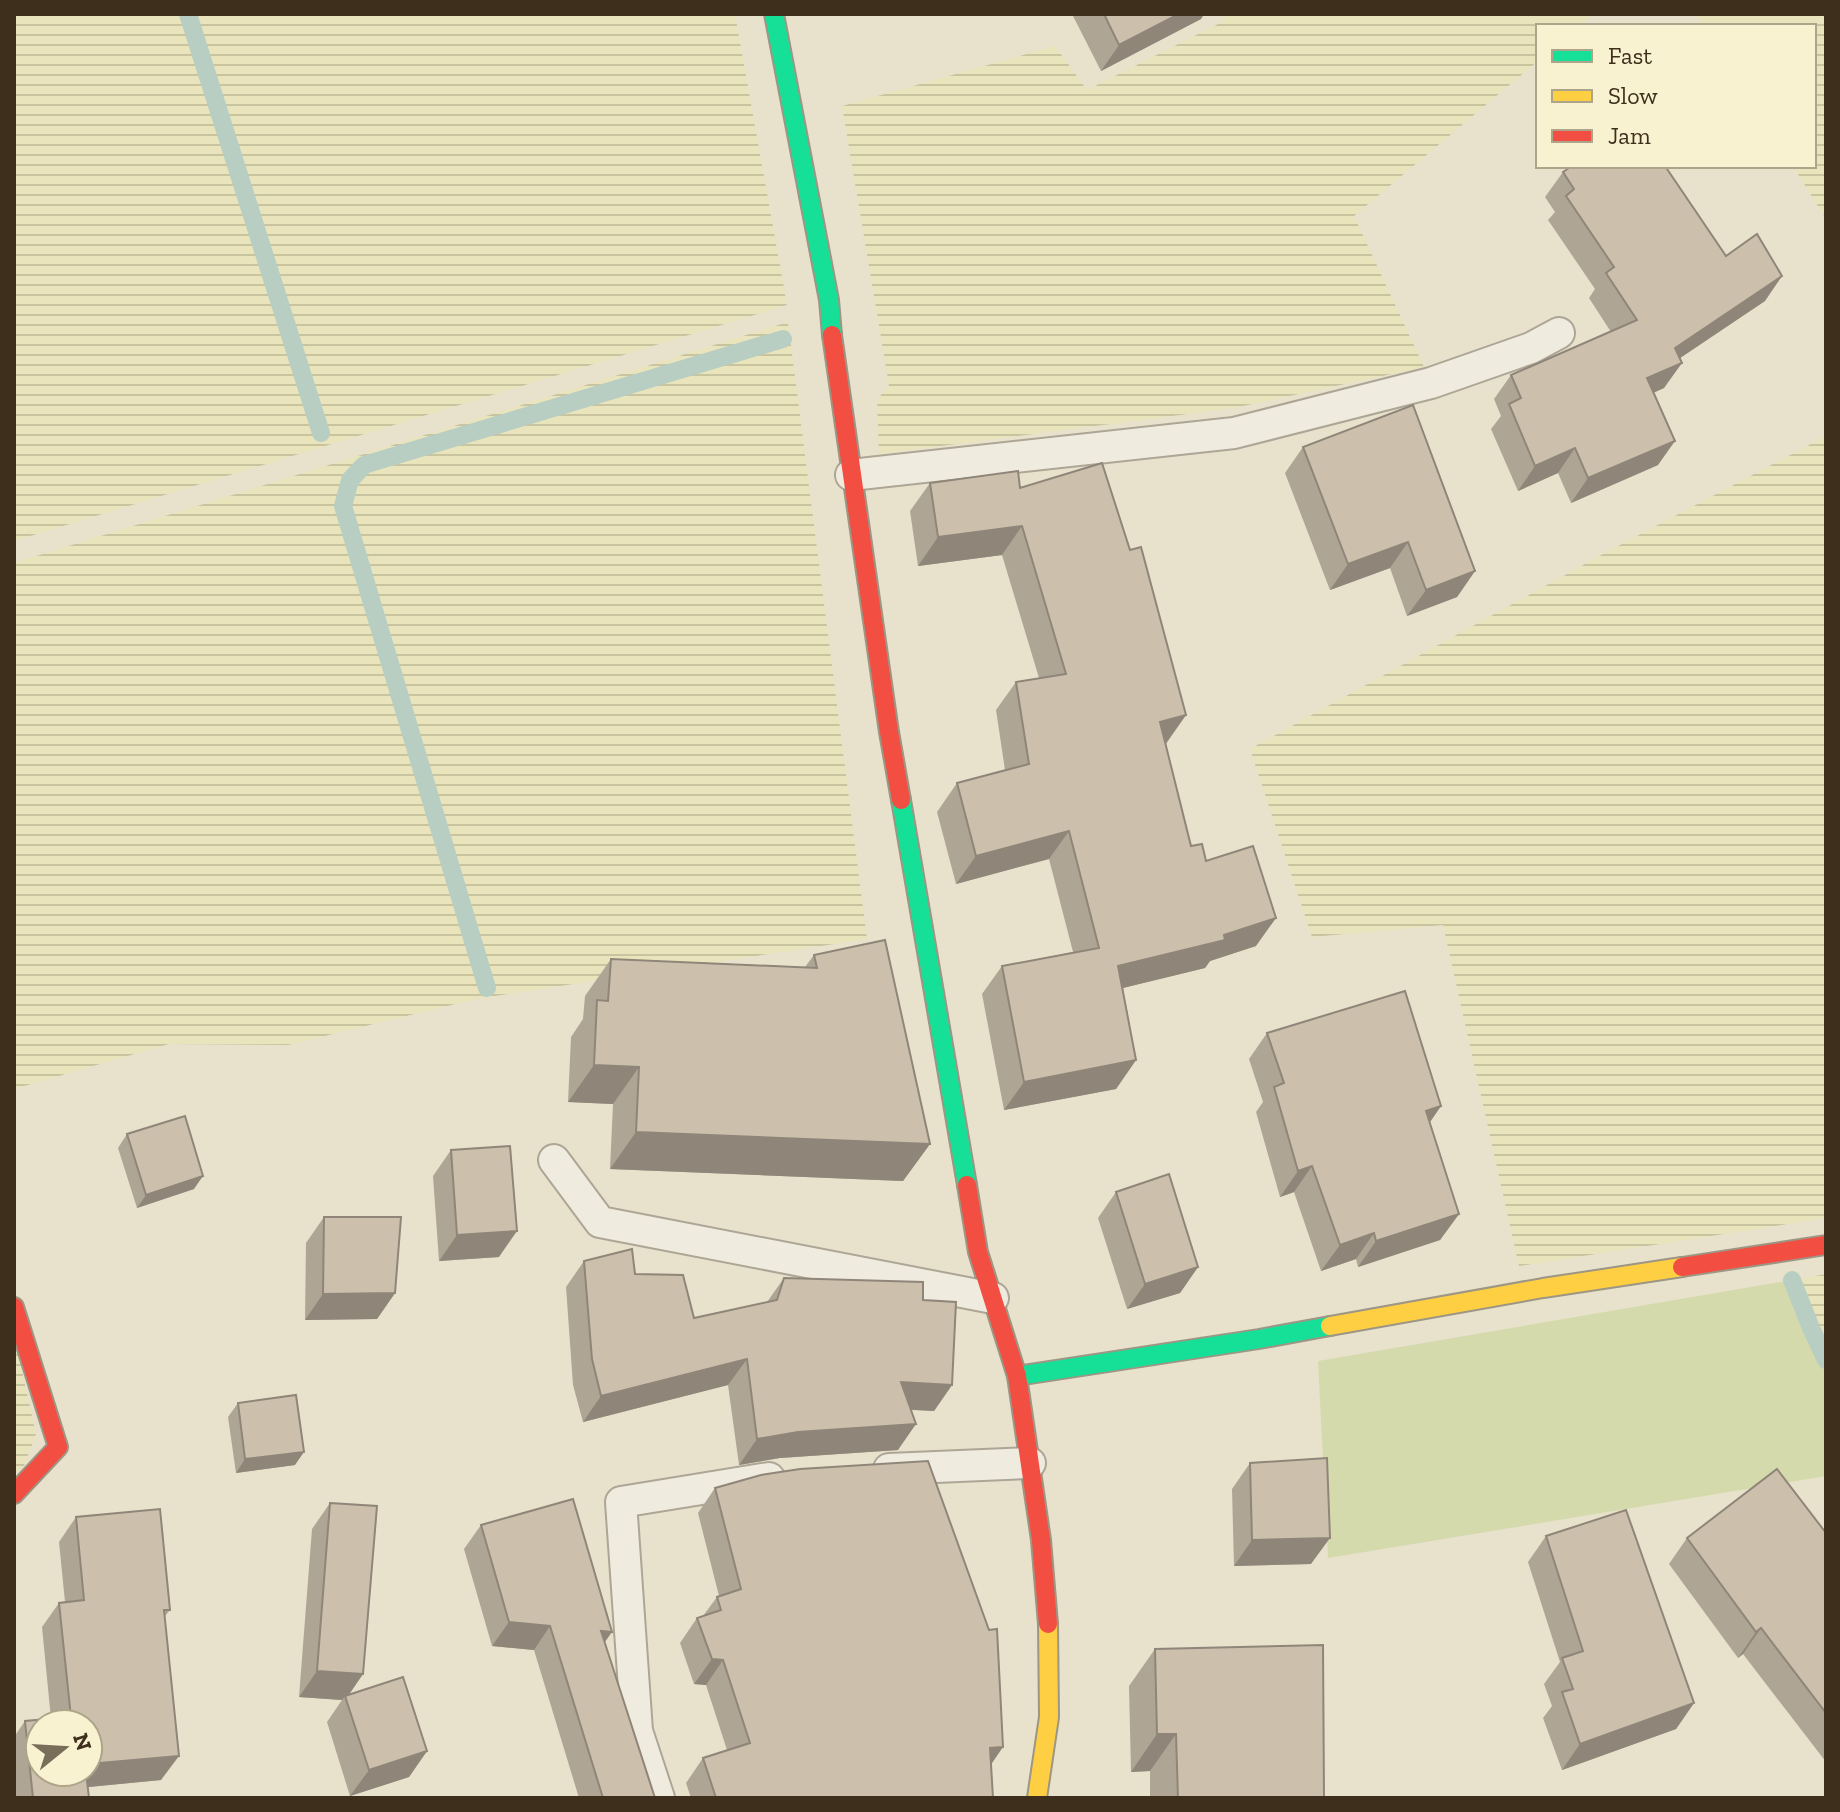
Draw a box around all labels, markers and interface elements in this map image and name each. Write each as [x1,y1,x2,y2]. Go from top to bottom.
legend [1536,24,1816,168]
text: Fast [1608,41,1652,70]
text: Slow [1608,81,1658,110]
text: Jam [1608,121,1651,150]
north arrow [24,1708,104,1788]
text: N [67,1730,98,1754]

